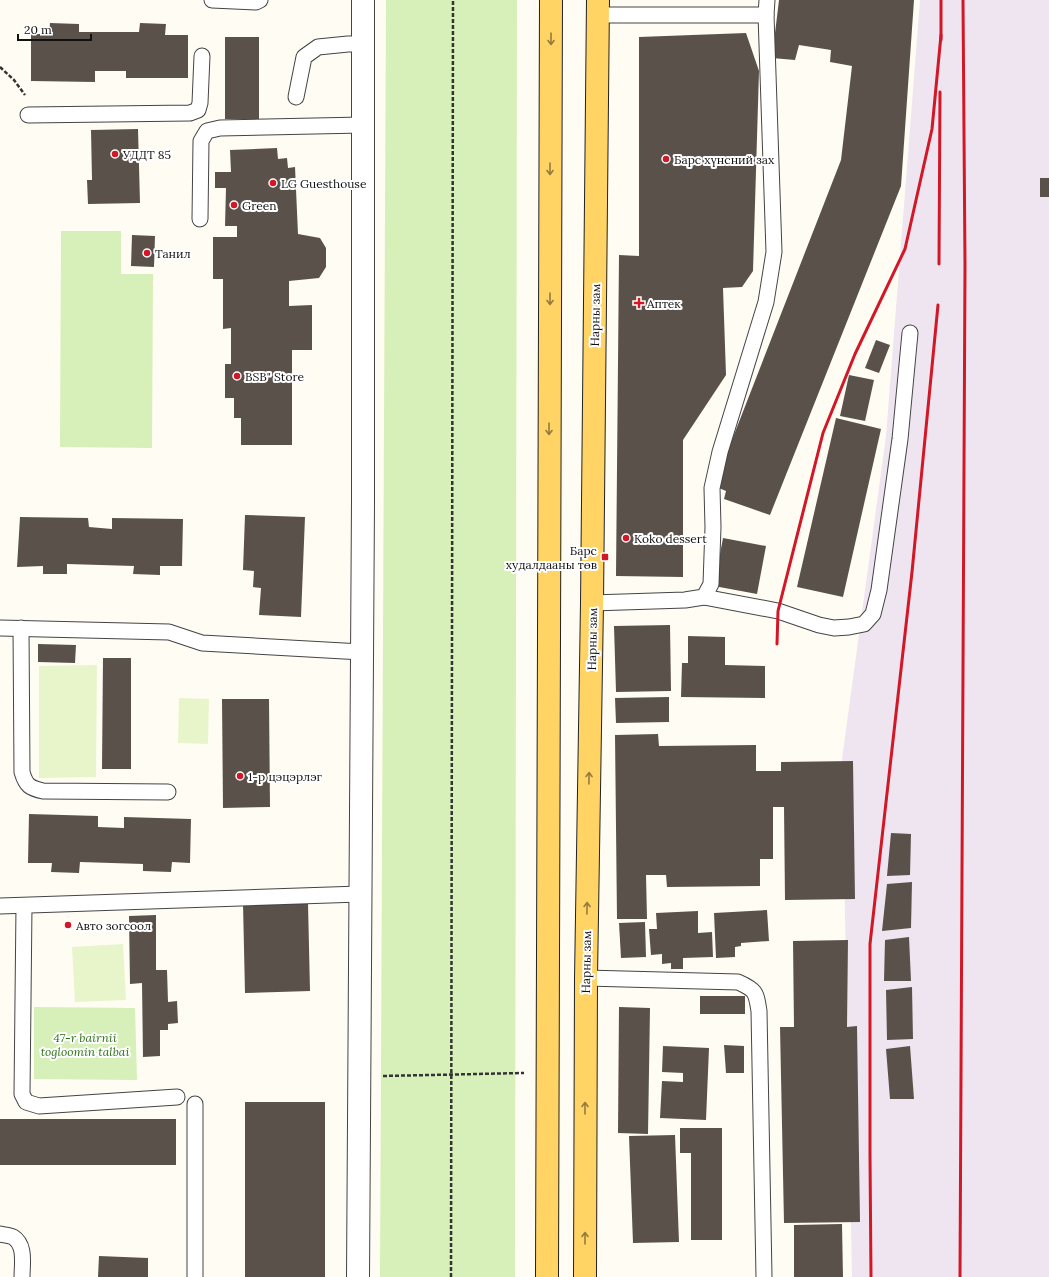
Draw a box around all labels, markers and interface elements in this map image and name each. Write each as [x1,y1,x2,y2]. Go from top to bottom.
scale bar [18,16,91,42]
text: 20 m [24,22,52,37]
one-way arrow [547,32,555,45]
place label: УДДТ 85 [122,147,171,162]
marker: УДДТ 85 [110,149,120,159]
place label: Барс хүнсний зах [674,152,775,167]
marker: Барс хүнсний зах [661,154,671,164]
one-way arrow [546,162,554,175]
place label: LG Guesthouse [281,176,367,191]
marker: LG Guesthouse [268,178,278,188]
place label: Green [242,198,276,213]
marker: Green [229,200,239,210]
place label: Танил [155,246,191,261]
marker: Танил [142,248,152,258]
street label: Нарны зам [587,283,603,346]
one-way arrow [546,292,554,305]
place label: Аптек [646,296,681,311]
marker: Аптек [634,298,644,308]
place label: BSB" Store [245,369,305,384]
marker: BSB" Store [232,371,242,381]
one-way arrow [545,422,553,435]
place label: Koko dessert [634,531,707,546]
marker: Koko dessert [621,533,631,543]
place label: Барс худалдааны төв [506,543,597,572]
marker: Барс худалдааны төв [600,552,610,562]
street label: Нарны зам [584,607,600,670]
place label: 1-р цэцэрлэг [248,769,323,784]
marker: 1-р цэцэрлэг [235,771,245,781]
one-way arrow [585,772,593,785]
one-way arrow [583,902,591,915]
place label: Авто зогсоол [75,918,151,933]
marker: Авто зогсоол [63,920,73,930]
street label: Нарны зам [578,930,594,993]
park label: 47-r bairnii togloomin talbai [41,1030,129,1059]
one-way arrow [581,1102,589,1115]
one-way arrow [581,1232,589,1245]

